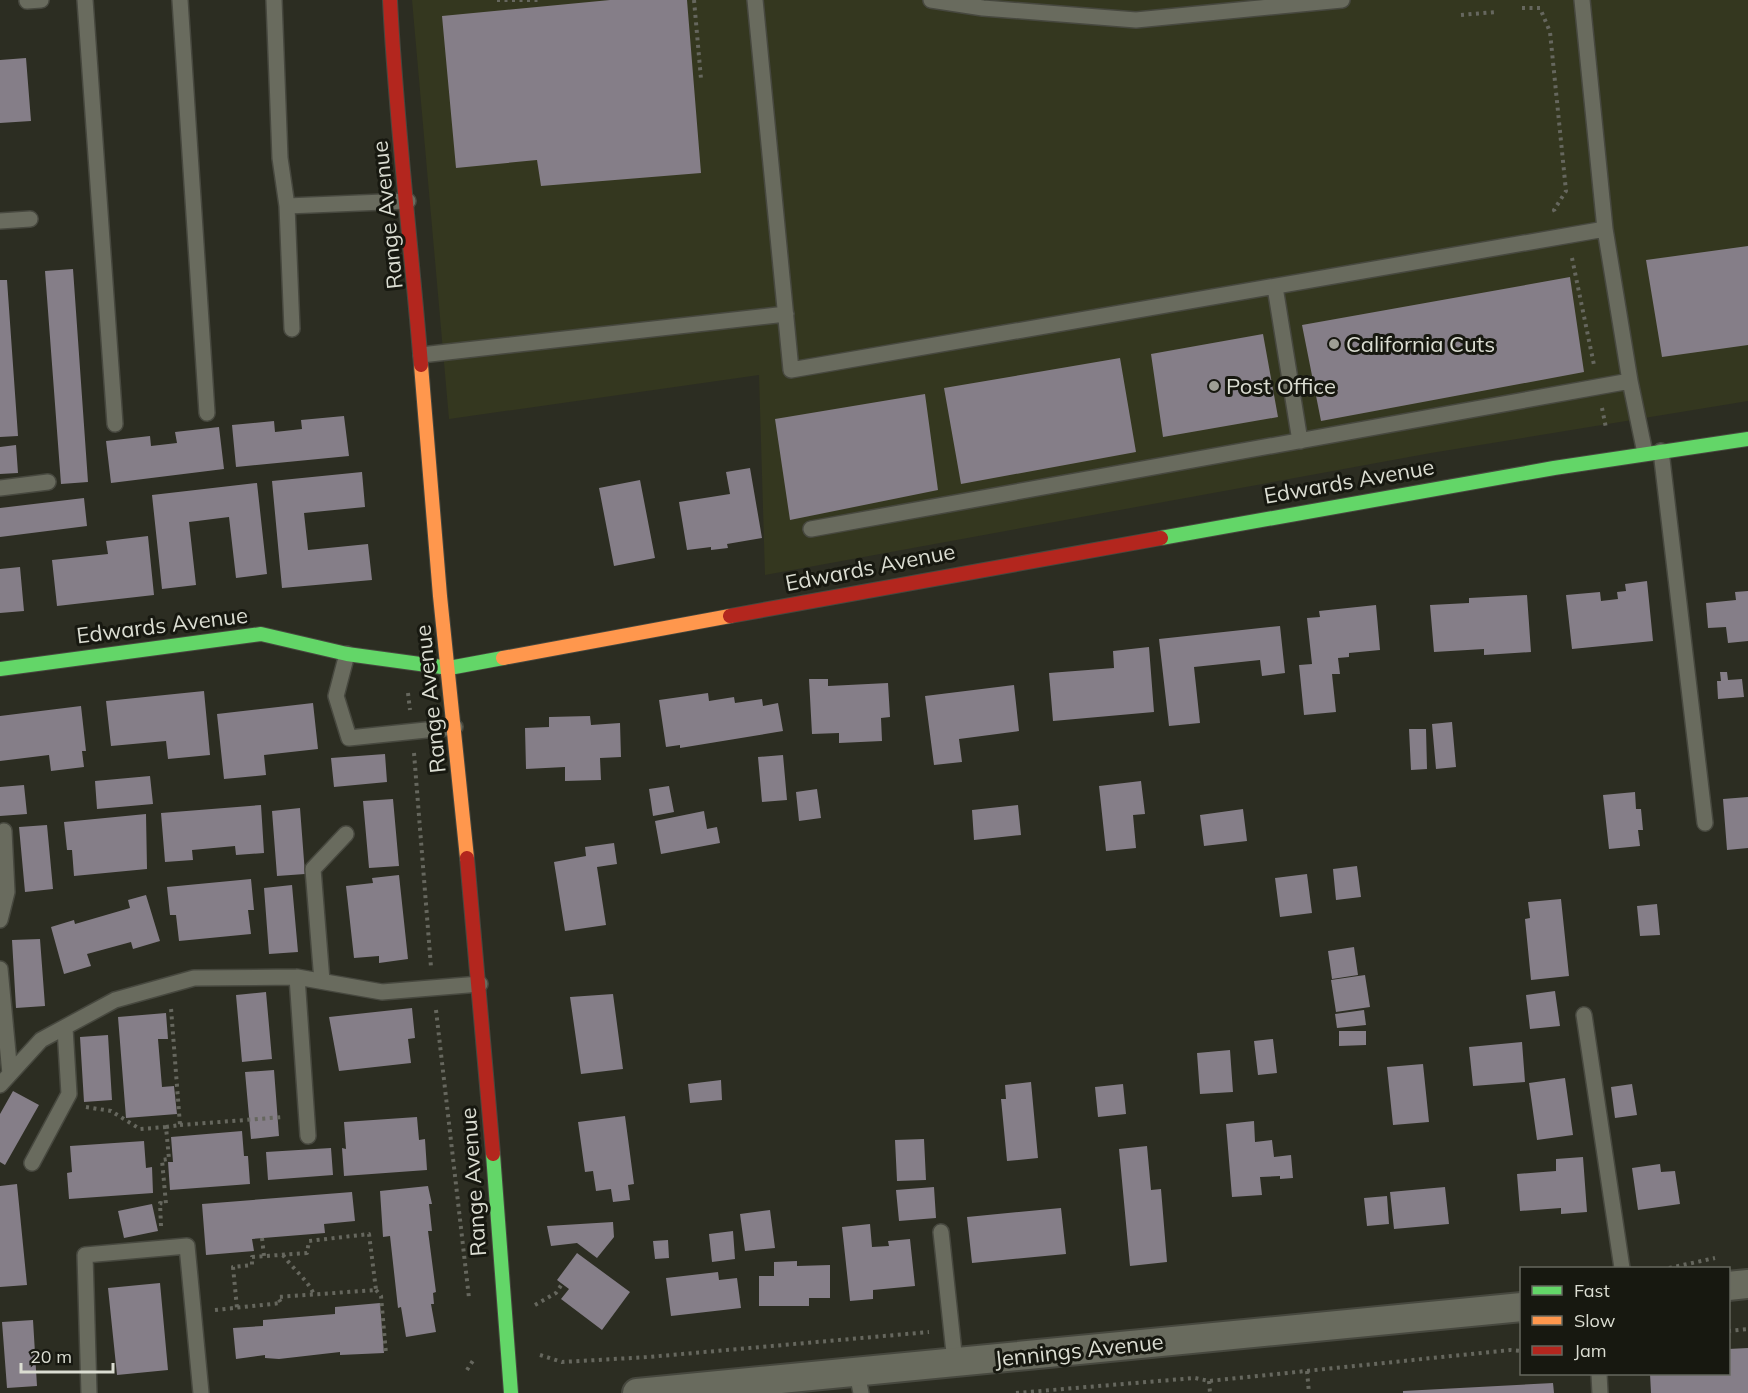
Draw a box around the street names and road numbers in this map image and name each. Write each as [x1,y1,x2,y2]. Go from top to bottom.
street label: Range Avenue [365,139,409,291]
street label: Edwards Avenue [1262,452,1436,510]
street label: Edwards Avenue [783,537,957,597]
street label: Edwards Avenue [75,601,249,649]
street label: Range Avenue [408,623,452,775]
street label: Range Avenue [454,1107,492,1257]
street label: Jennings Avenue [993,1327,1165,1373]

